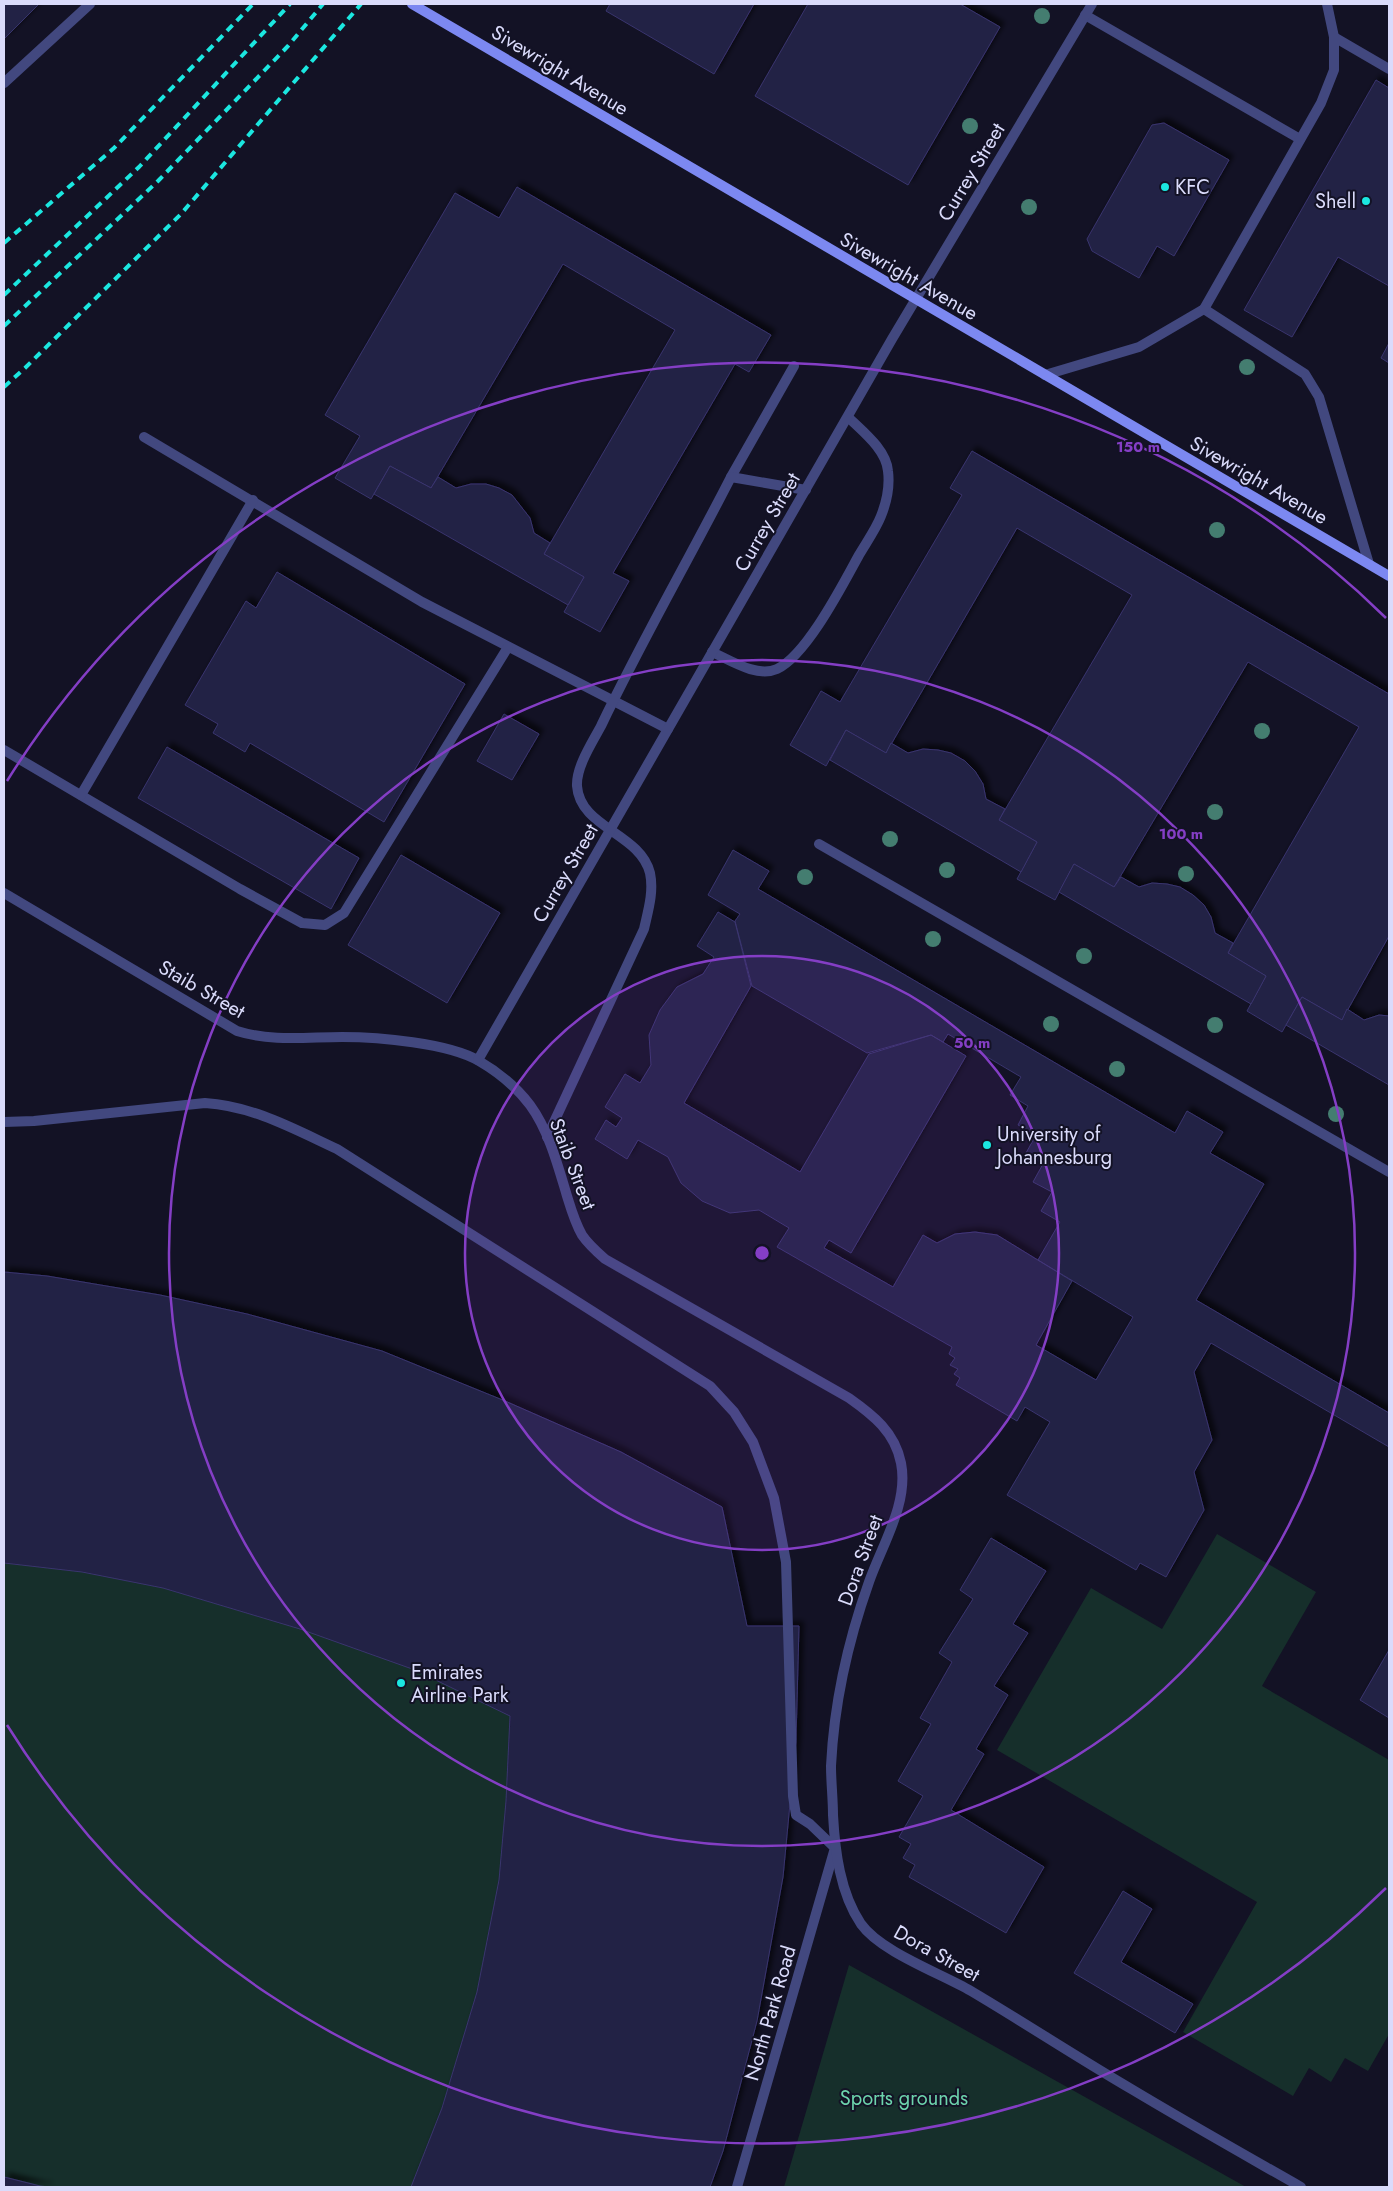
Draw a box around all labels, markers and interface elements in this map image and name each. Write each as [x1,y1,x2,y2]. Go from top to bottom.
street label: Sivewright Avenue [486,18,634,123]
street label: Currey Street [931,117,1012,227]
place label: KFC [1175,173,1210,202]
marker: KFC [1159,181,1171,193]
place label: Shell [1315,187,1356,216]
marker: Shell [1360,195,1372,207]
street label: Sivewright Avenue [834,225,983,328]
street label: Sivewright Avenue [1184,429,1333,532]
text: 150 m [1116,436,1160,458]
street label: Currey Street [727,467,808,577]
street label: Currey Street [525,818,606,928]
text: 100 m [1159,823,1203,845]
street label: Staib Street [153,953,251,1026]
text: 50 m [954,1032,990,1054]
street label: Staib Street [542,1114,603,1214]
place label: University of Johannesburg [994,1120,1112,1172]
marker: University of Johannesburg [981,1139,993,1151]
centre of rings [753,1244,771,1262]
street label: Dora Street [831,1511,890,1610]
place label: Emirates Airline Park [411,1658,509,1710]
marker: Emirates Airline Park [395,1677,407,1689]
street label: Dora Street [888,1918,985,1989]
street label: North Park Road [737,1942,804,2084]
park label: Sports grounds [840,2084,968,2113]

